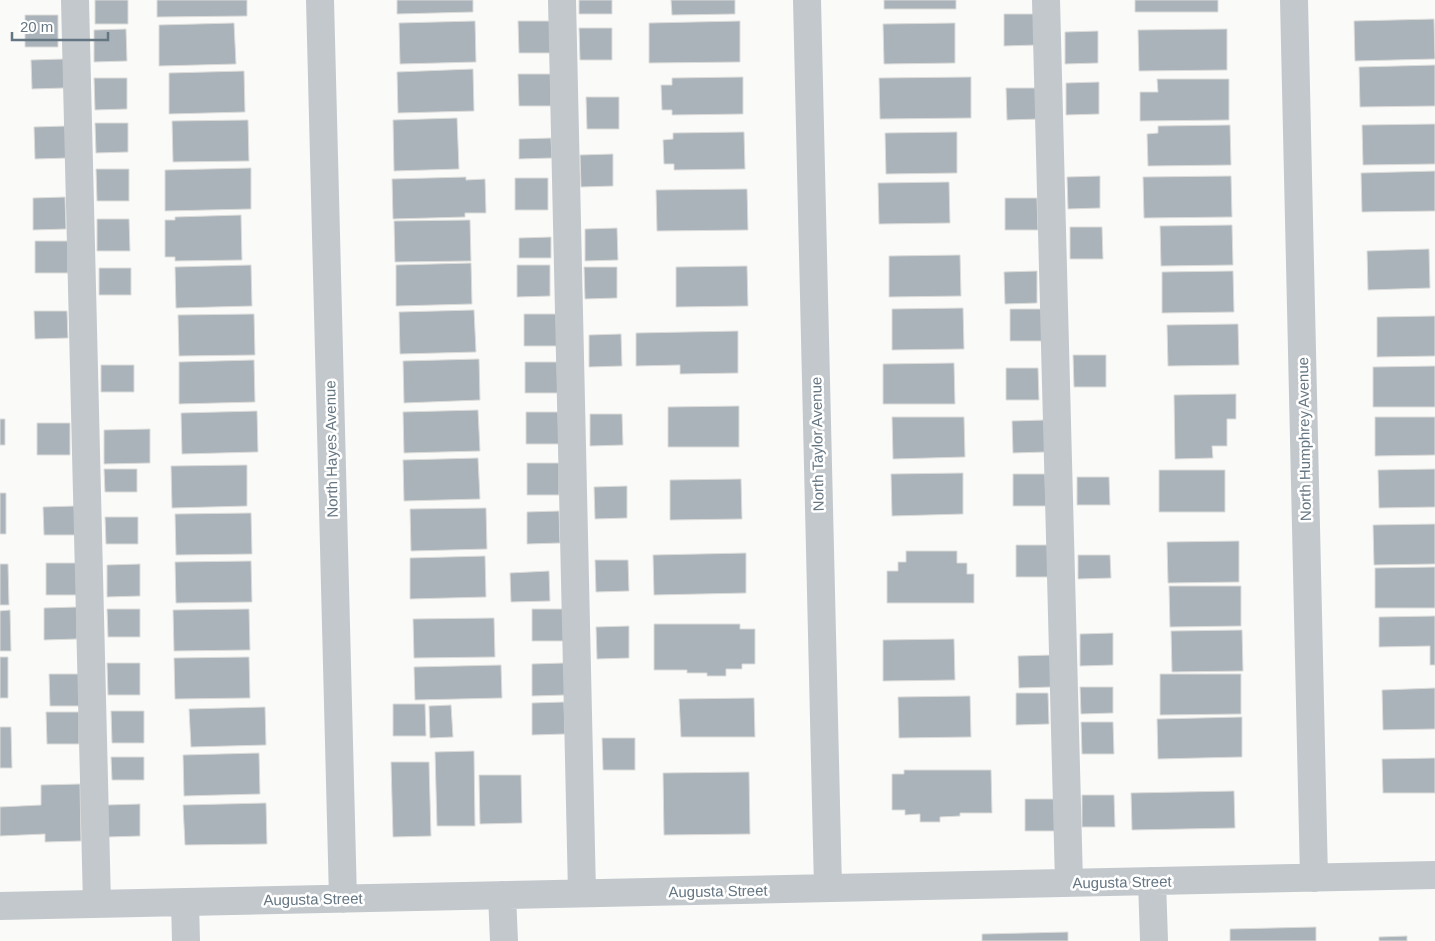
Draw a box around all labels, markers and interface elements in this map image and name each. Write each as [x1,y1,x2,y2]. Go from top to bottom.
scale bar [12,10,109,42]
text: 20 m [20,18,53,35]
street label: North Humphrey Avenue [1294,357,1314,521]
street label: North Taylor Avenue [807,377,827,511]
street label: North Hayes Avenue [321,380,341,518]
street label: Augusta Street [1072,873,1173,891]
street label: Augusta Street [668,882,769,900]
street label: Augusta Street [263,890,364,908]

